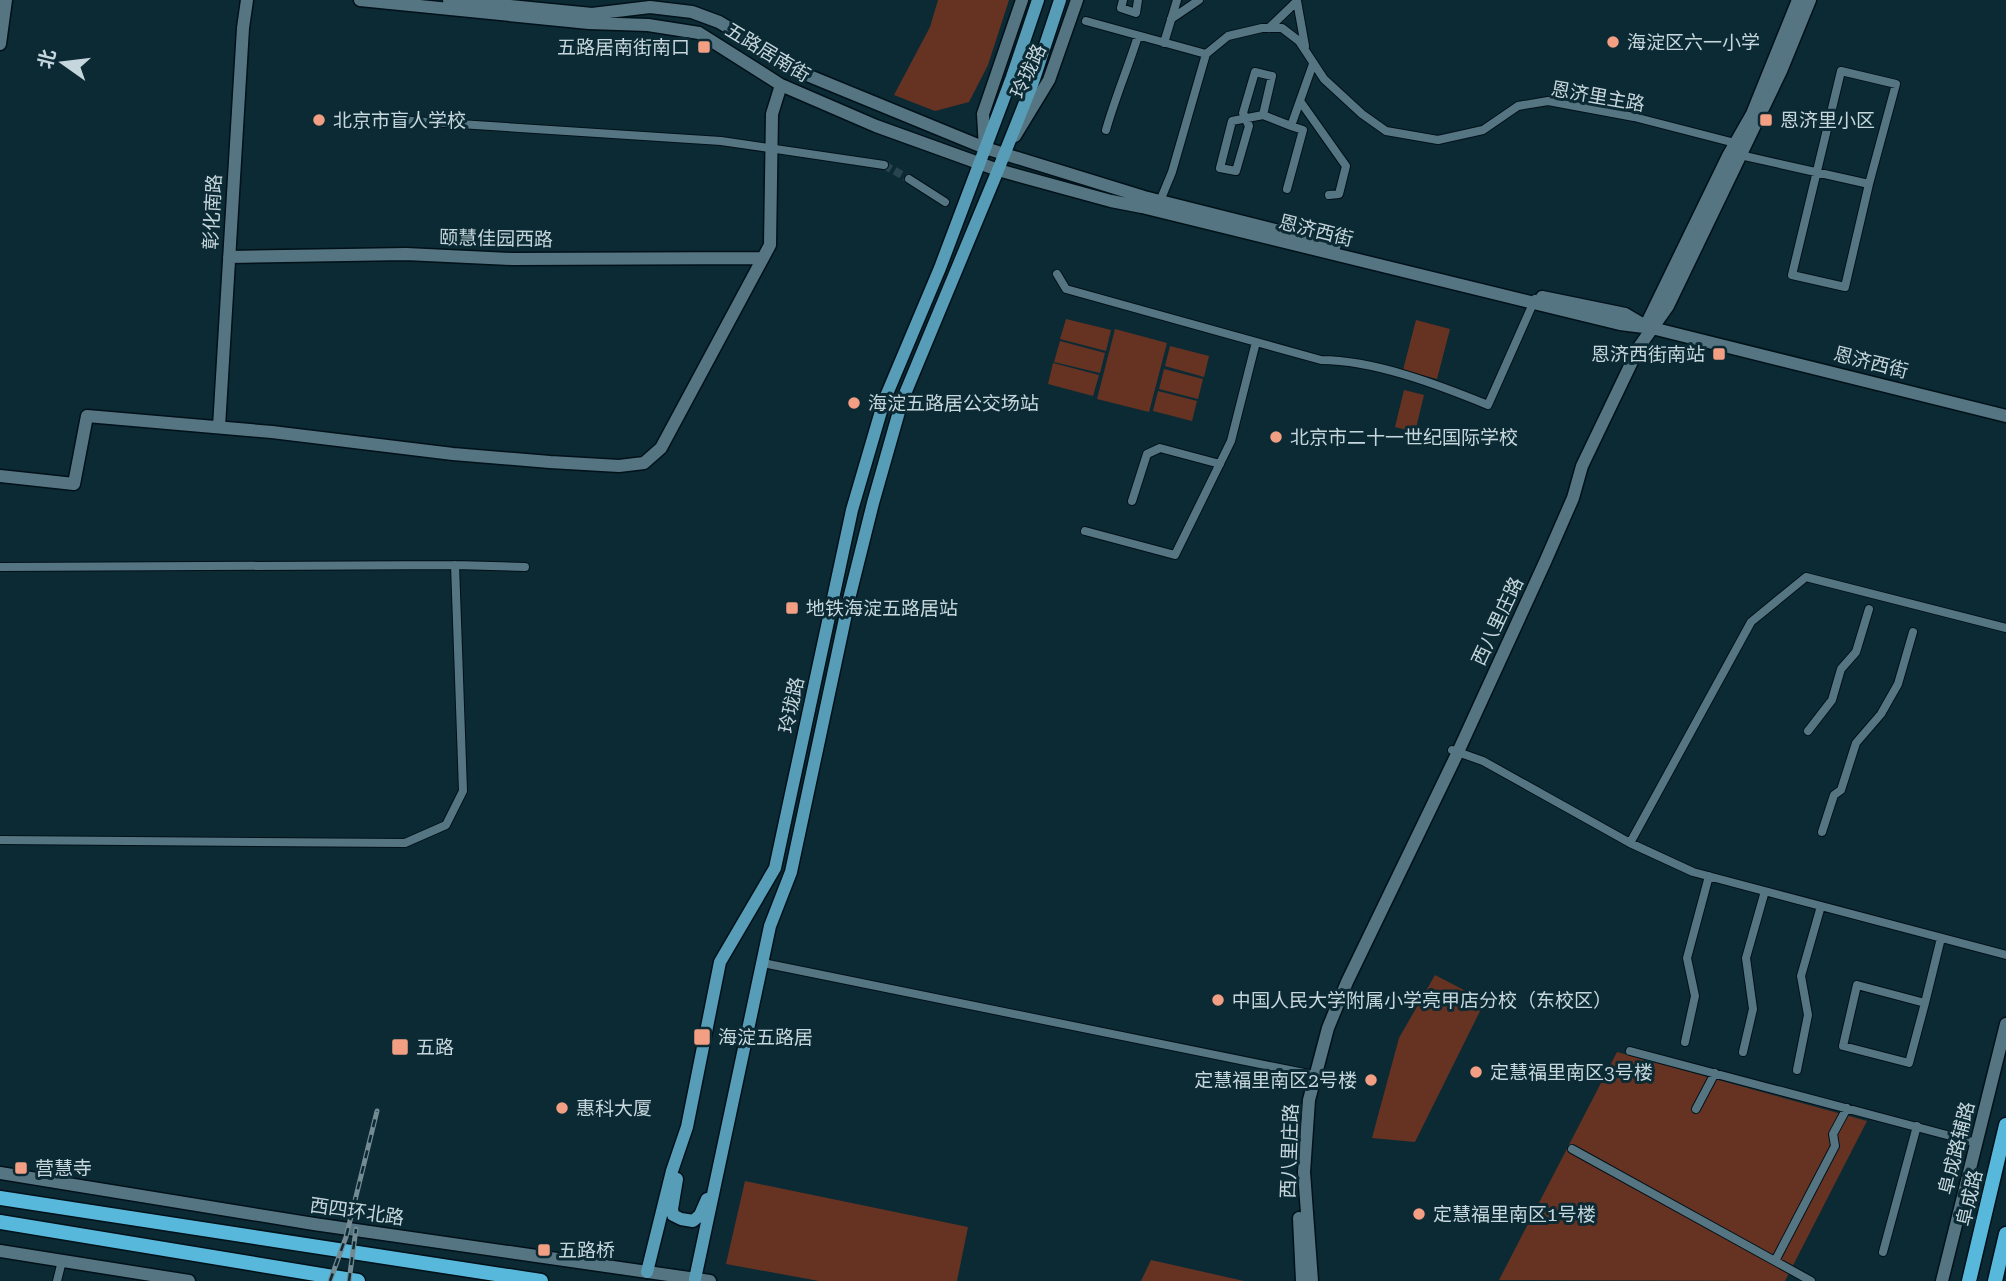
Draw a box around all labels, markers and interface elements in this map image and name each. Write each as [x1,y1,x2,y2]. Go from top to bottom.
street label: 五路居南街 [721,18,814,87]
north arrow [28,28,98,98]
place label: 海淀区六一小学 [1627,31,1760,54]
marker: 海淀区六一小学 [1605,34,1621,50]
place label: 五路居南街南口 [557,36,690,59]
marker: 五路居南街南口 [696,39,712,55]
street label: 玲珑路 [1006,41,1051,102]
text: 北 [34,47,60,71]
street label: 恩济里主路 [1549,77,1647,116]
place label: 北京市盲人学校 [333,109,466,132]
place label: 恩济里小区 [1780,109,1875,132]
marker: 北京市盲人学校 [311,112,327,128]
marker: 恩济里小区 [1758,112,1774,128]
street label: 彰化南路 [199,173,226,251]
street label: 恩济西街 [1276,210,1356,251]
street label: 颐慧佳园西路 [439,226,553,251]
street label: 恩济西街 [1831,342,1911,383]
place label: 恩济西街南站 [1591,343,1705,366]
marker: 恩济西街南站 [1711,346,1727,362]
place label: 海淀五路居公交场站 [868,392,1039,415]
marker: 海淀五路居公交场站 [846,395,862,411]
place label: 北京市二十一世纪国际学校 [1290,426,1518,449]
marker: 北京市二十一世纪国际学校 [1268,429,1284,445]
street label: 西八里庄路 [1467,573,1528,669]
place label: 地铁海淀五路居站 [806,597,958,620]
marker: 地铁海淀五路居站 [784,600,800,616]
street label: 玲珑路 [774,675,809,735]
place label: 中国人民大学附属小学亮甲店分校（东校区） [1232,989,1612,1012]
marker: 中国人民大学附属小学亮甲店分校（东校区） [1210,992,1226,1008]
place label: 海淀五路居 [718,1026,813,1049]
marker: 海淀五路居 [692,1027,712,1047]
place label: 五路 [416,1036,454,1059]
marker: 五路 [390,1037,410,1057]
place label: 定慧福里南区3号楼 [1490,1061,1653,1084]
marker: 定慧福里南区3号楼 [1468,1064,1484,1080]
place label: 定慧福里南区2号楼 [1194,1069,1357,1092]
marker: 定慧福里南区2号楼 [1363,1072,1379,1088]
place label: 惠科大厦 [576,1097,652,1120]
street label: 阜成路辅路 [1933,1099,1979,1197]
marker: 惠科大厦 [554,1100,570,1116]
street label: 西八里庄路 [1276,1103,1303,1199]
place label: 营慧寺 [35,1157,92,1180]
marker: 营慧寺 [13,1160,29,1176]
street label: 阜成路 [1951,1168,1987,1228]
street label: 西四环北路 [308,1193,406,1229]
place label: 定慧福里南区1号楼 [1433,1203,1596,1226]
marker: 定慧福里南区1号楼 [1411,1206,1427,1222]
place label: 五路桥 [558,1239,615,1262]
marker: 五路桥 [536,1242,552,1258]

